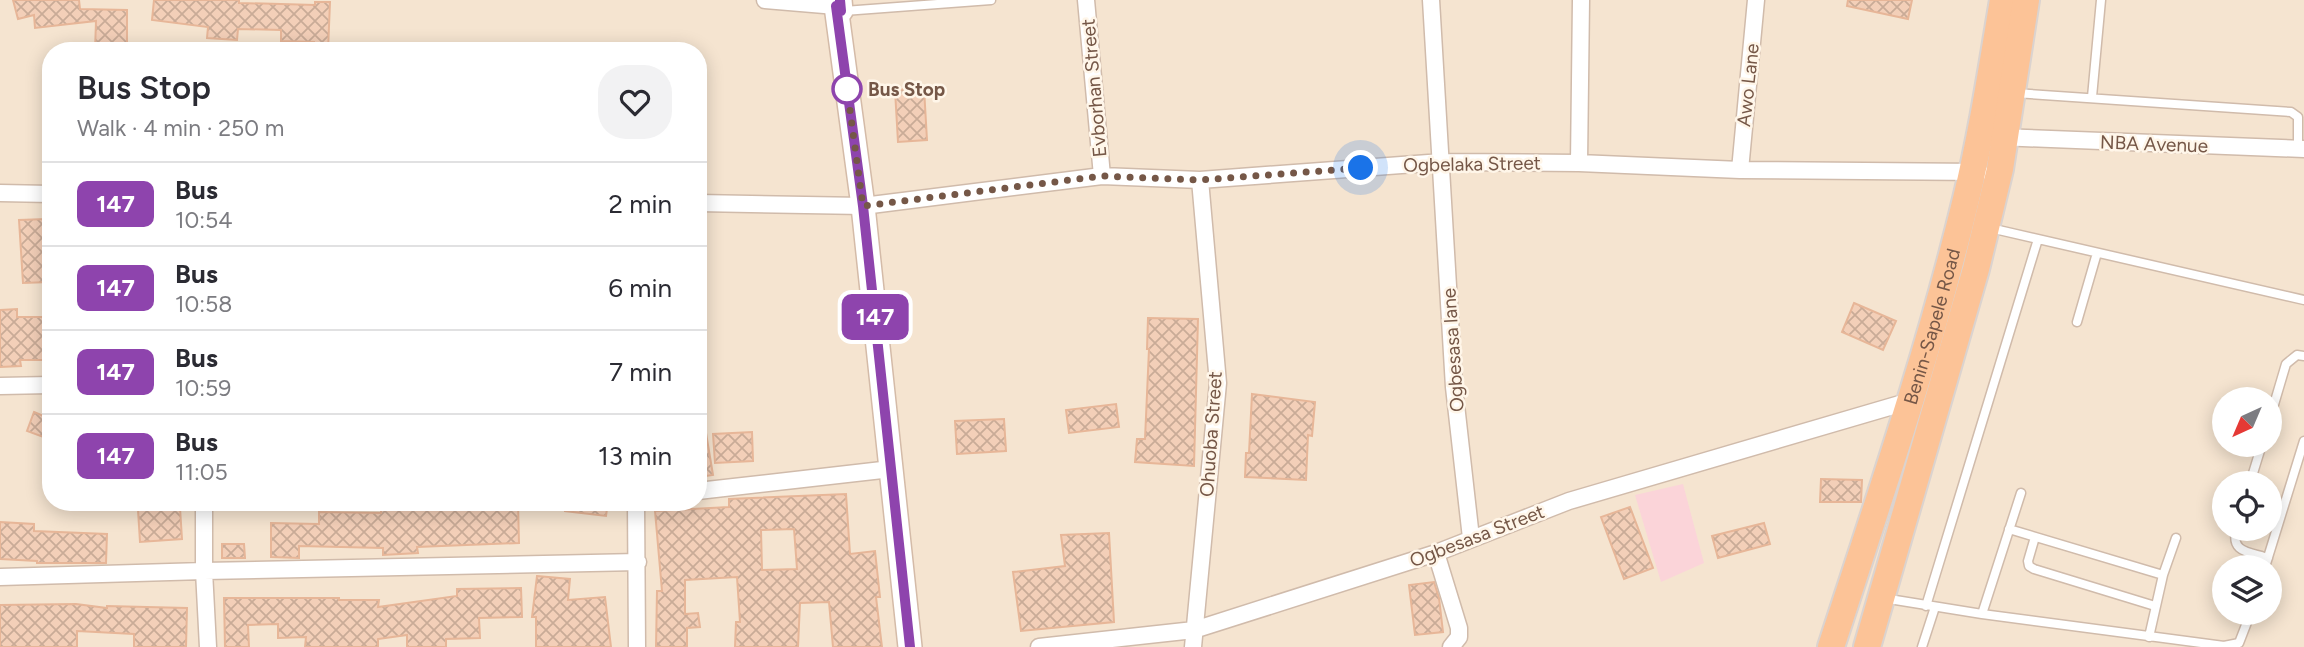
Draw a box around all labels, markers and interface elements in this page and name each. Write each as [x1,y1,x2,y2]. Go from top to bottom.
street label: Evborhan Street [1077,18,1111,158]
street label: Awo Lane [1732,42,1764,128]
button: heart [598,65,672,139]
text: Bus Stop [77,68,211,107]
marker: Bus Stop [832,74,862,104]
place label: Bus Stop [868,78,945,101]
text: Walk · 4 min · 250 m [77,114,284,142]
street label: NBA Avenue [2100,131,2208,157]
your location [1343,150,1378,185]
street label: Ogbelaka Street [1403,151,1541,177]
text: Bus [175,174,218,206]
text: 2 min [608,188,672,220]
text: 147 [96,189,135,218]
text: 10:54 [175,206,233,234]
street label: Benin-Sapele Road [1898,246,1965,407]
text: Bus [175,258,218,290]
text: 6 min [608,272,672,304]
text: 147 [96,273,135,302]
street label: Ogbesasa lane [1437,287,1469,413]
text: 10:58 [175,290,232,318]
line badge: 147 [835,294,915,340]
text: 147 [856,302,894,331]
text: Bus [175,342,218,374]
text: 7 min [609,356,672,388]
text: 147 [96,357,135,386]
street label: Ohuoba Street [1195,371,1227,497]
text: 10:59 [175,374,231,402]
north arrow [2212,387,2282,457]
map controls [2212,387,2282,625]
text: Bus [175,426,218,458]
text: 13 min [598,440,672,472]
text: 147 [96,441,135,470]
text: 11:05 [175,458,228,486]
button: locate [2212,471,2282,541]
street label: Ogbesasa Street [1406,500,1548,572]
button: layers [2212,555,2282,625]

